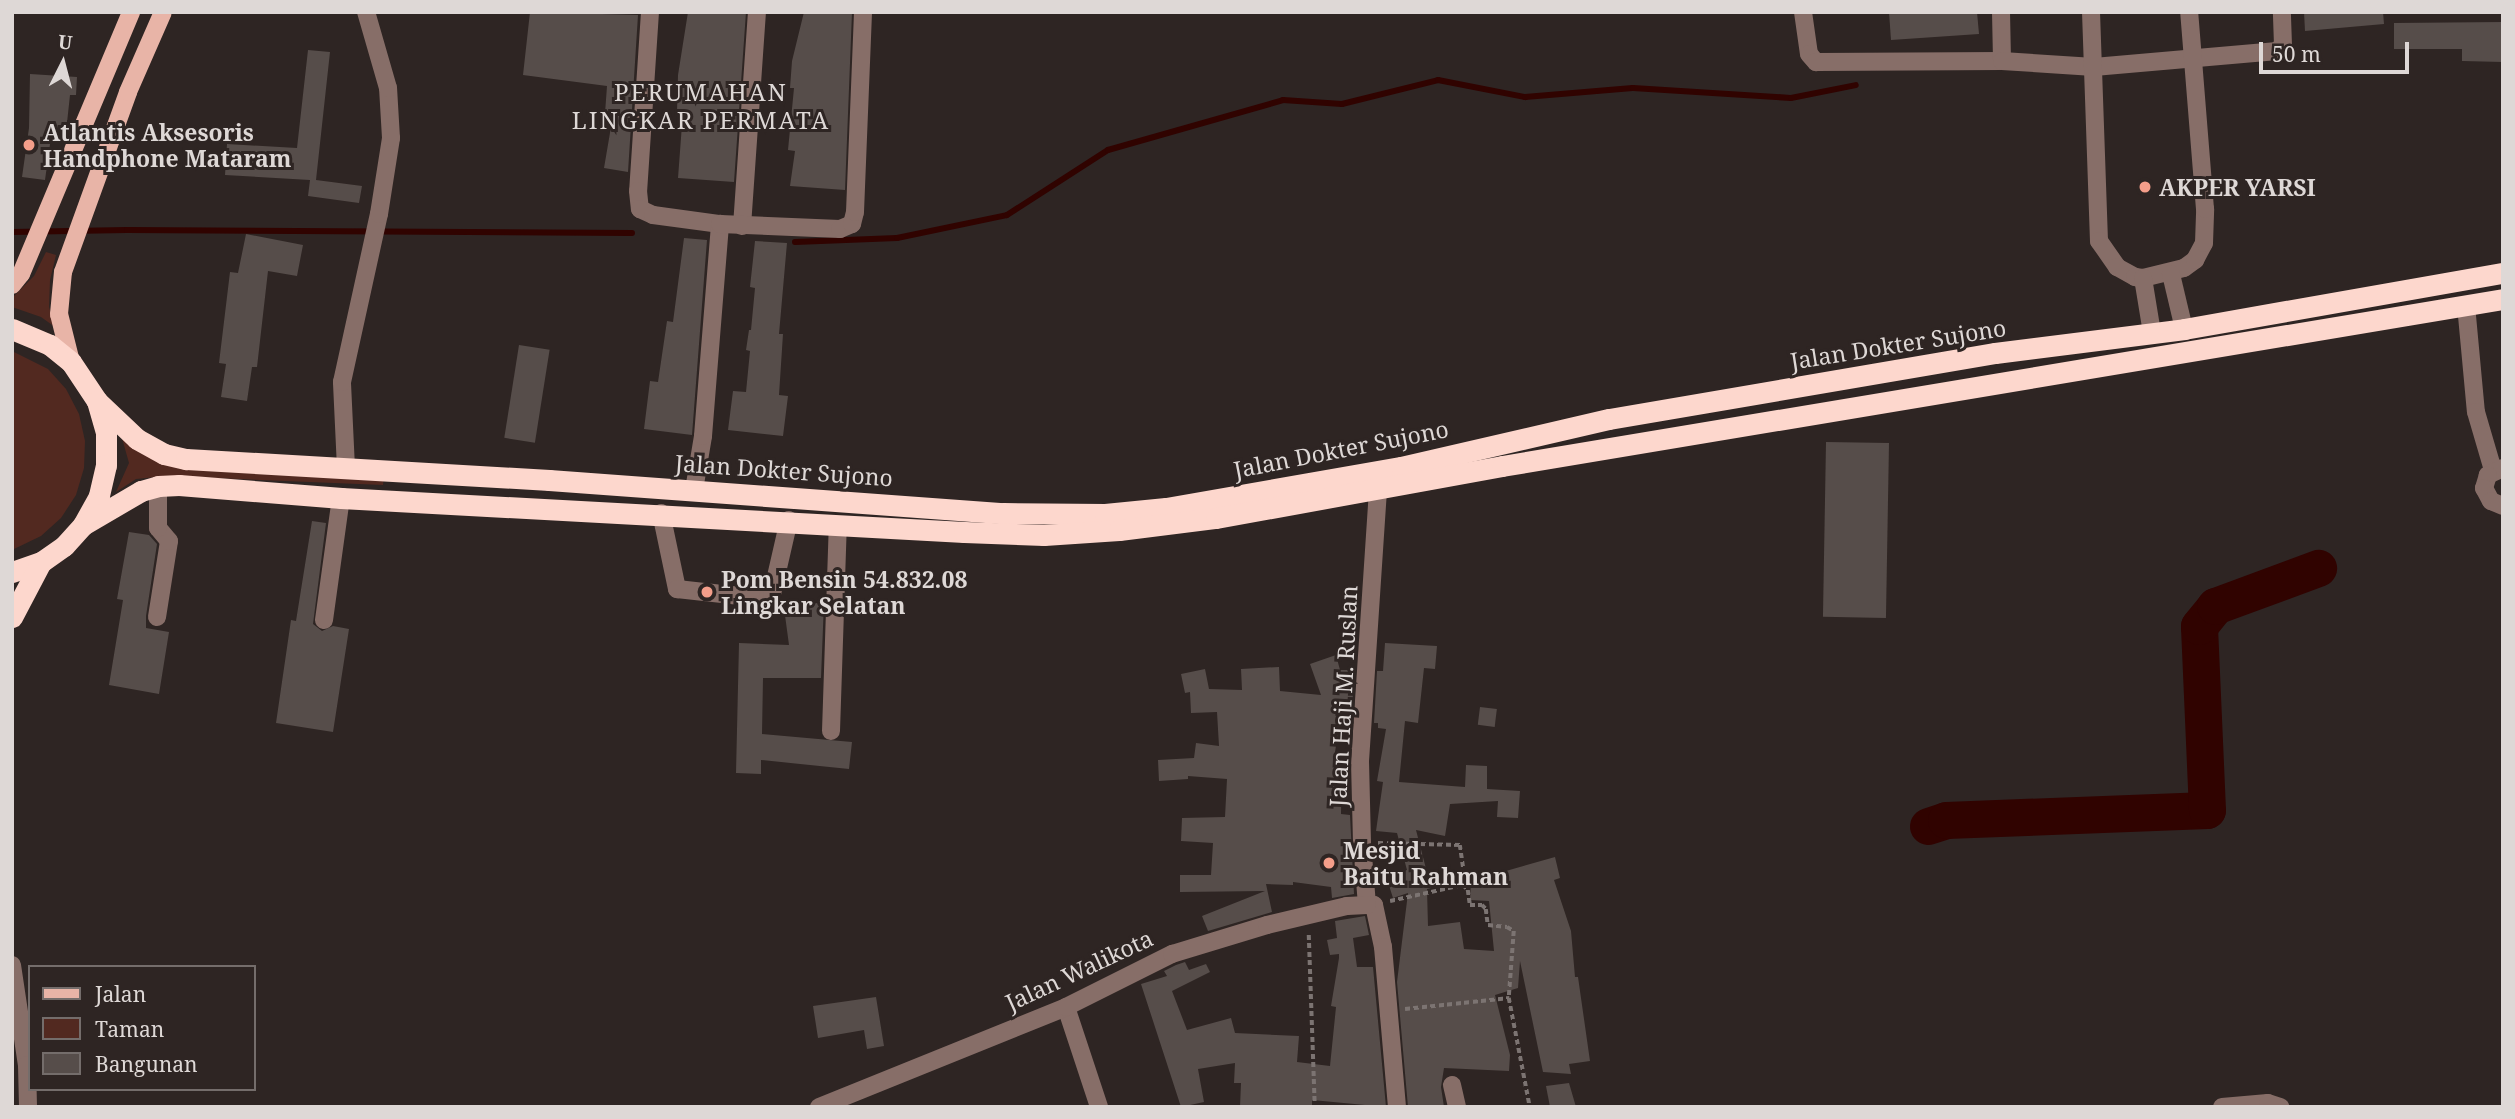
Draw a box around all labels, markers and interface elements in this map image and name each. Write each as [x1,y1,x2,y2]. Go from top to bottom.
north arrow [28,28,98,98]
text: U [57,28,74,56]
scale bar [2263,28,2414,72]
text: 50 m [2272,40,2321,68]
district label: PERUMAHAN LINGKAR PERMATA [574,78,828,134]
place label: Atlantis Aksesoris Handphone Mataram [43,118,292,172]
marker: Atlantis Aksesoris Handphone Mataram [21,137,37,153]
place label: AKPER YARSI [2159,173,2316,201]
marker: AKPER YARSI [2137,179,2153,195]
street label: Jalan Dokter Sujono [1788,313,2008,375]
street label: Jalan Dokter Sujono [1231,415,1451,483]
street label: Jalan Dokter Sujono [674,449,894,491]
place label: Pom Bensin 54.832.08 Lingkar Selatan [721,565,967,619]
marker: Pom Bensin 54.832.08 Lingkar Selatan [699,584,715,600]
street label: Jalan Haji M. Ruslan [1323,585,1363,807]
place label: Mesjid Baitu Rahman [1343,836,1508,890]
marker: Mesjid Baitu Rahman [1321,855,1337,871]
street label: Jalan Walikota [1001,924,1157,1016]
legend [28,965,256,1091]
text: Jalan [95,980,146,1008]
text: Taman [95,1015,164,1043]
text: Bangunan [95,1050,198,1078]

